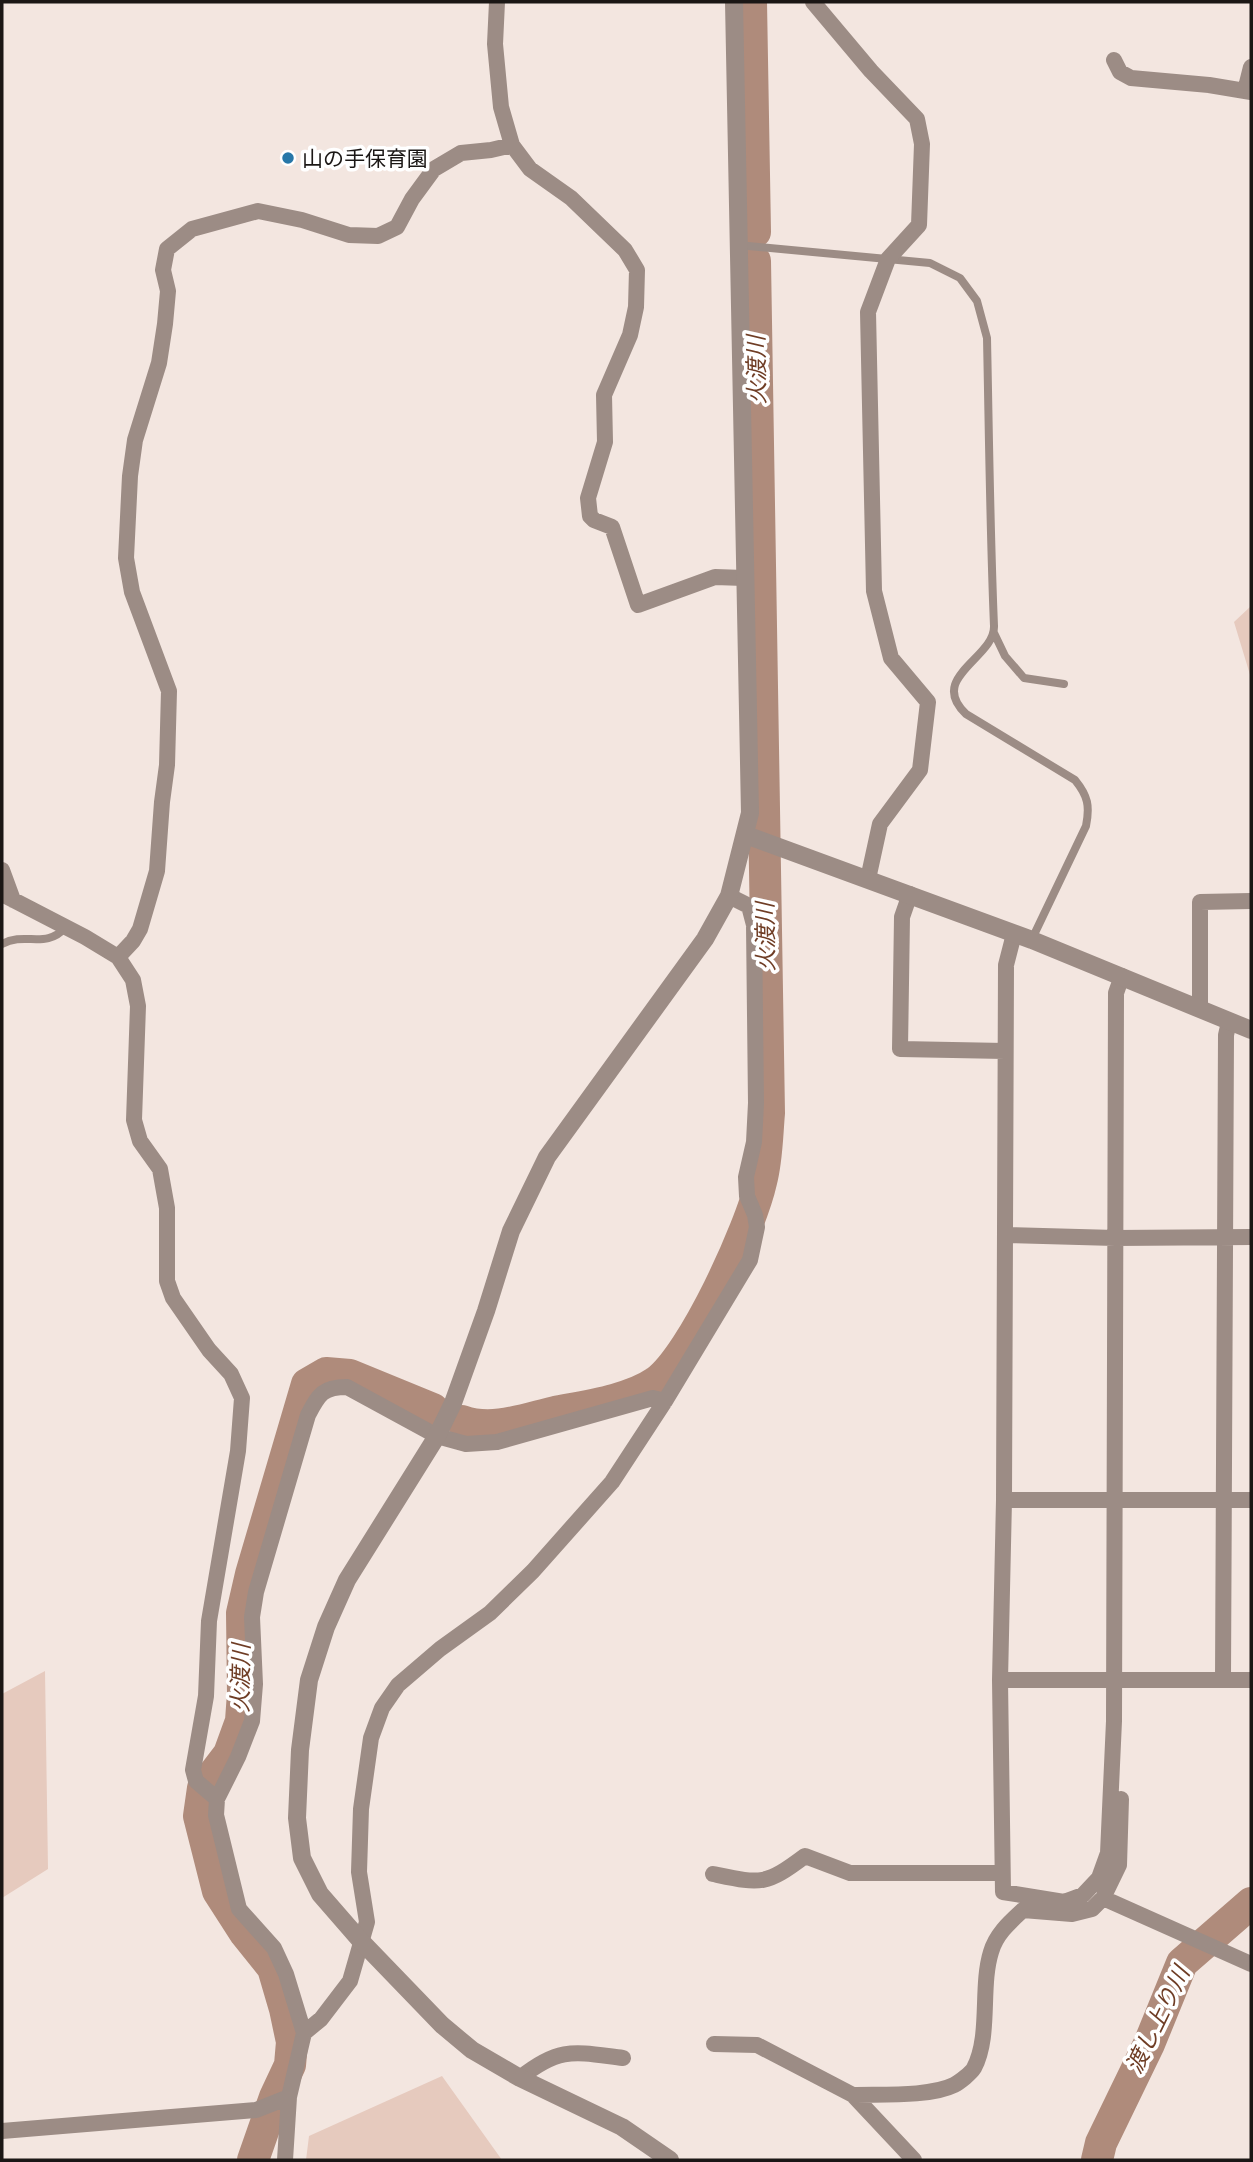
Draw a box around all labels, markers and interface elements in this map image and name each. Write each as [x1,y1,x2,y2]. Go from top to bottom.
place label: 山の手保育園 [302,146,428,171]
marker: 山の手保育園 [280,150,296,166]
water label: 火渡川 [743,332,771,405]
water label: 火渡川 [752,899,780,972]
water label: 火渡川 [227,1640,255,1713]
water label: 渡し上り川 [1121,1960,1197,2078]

